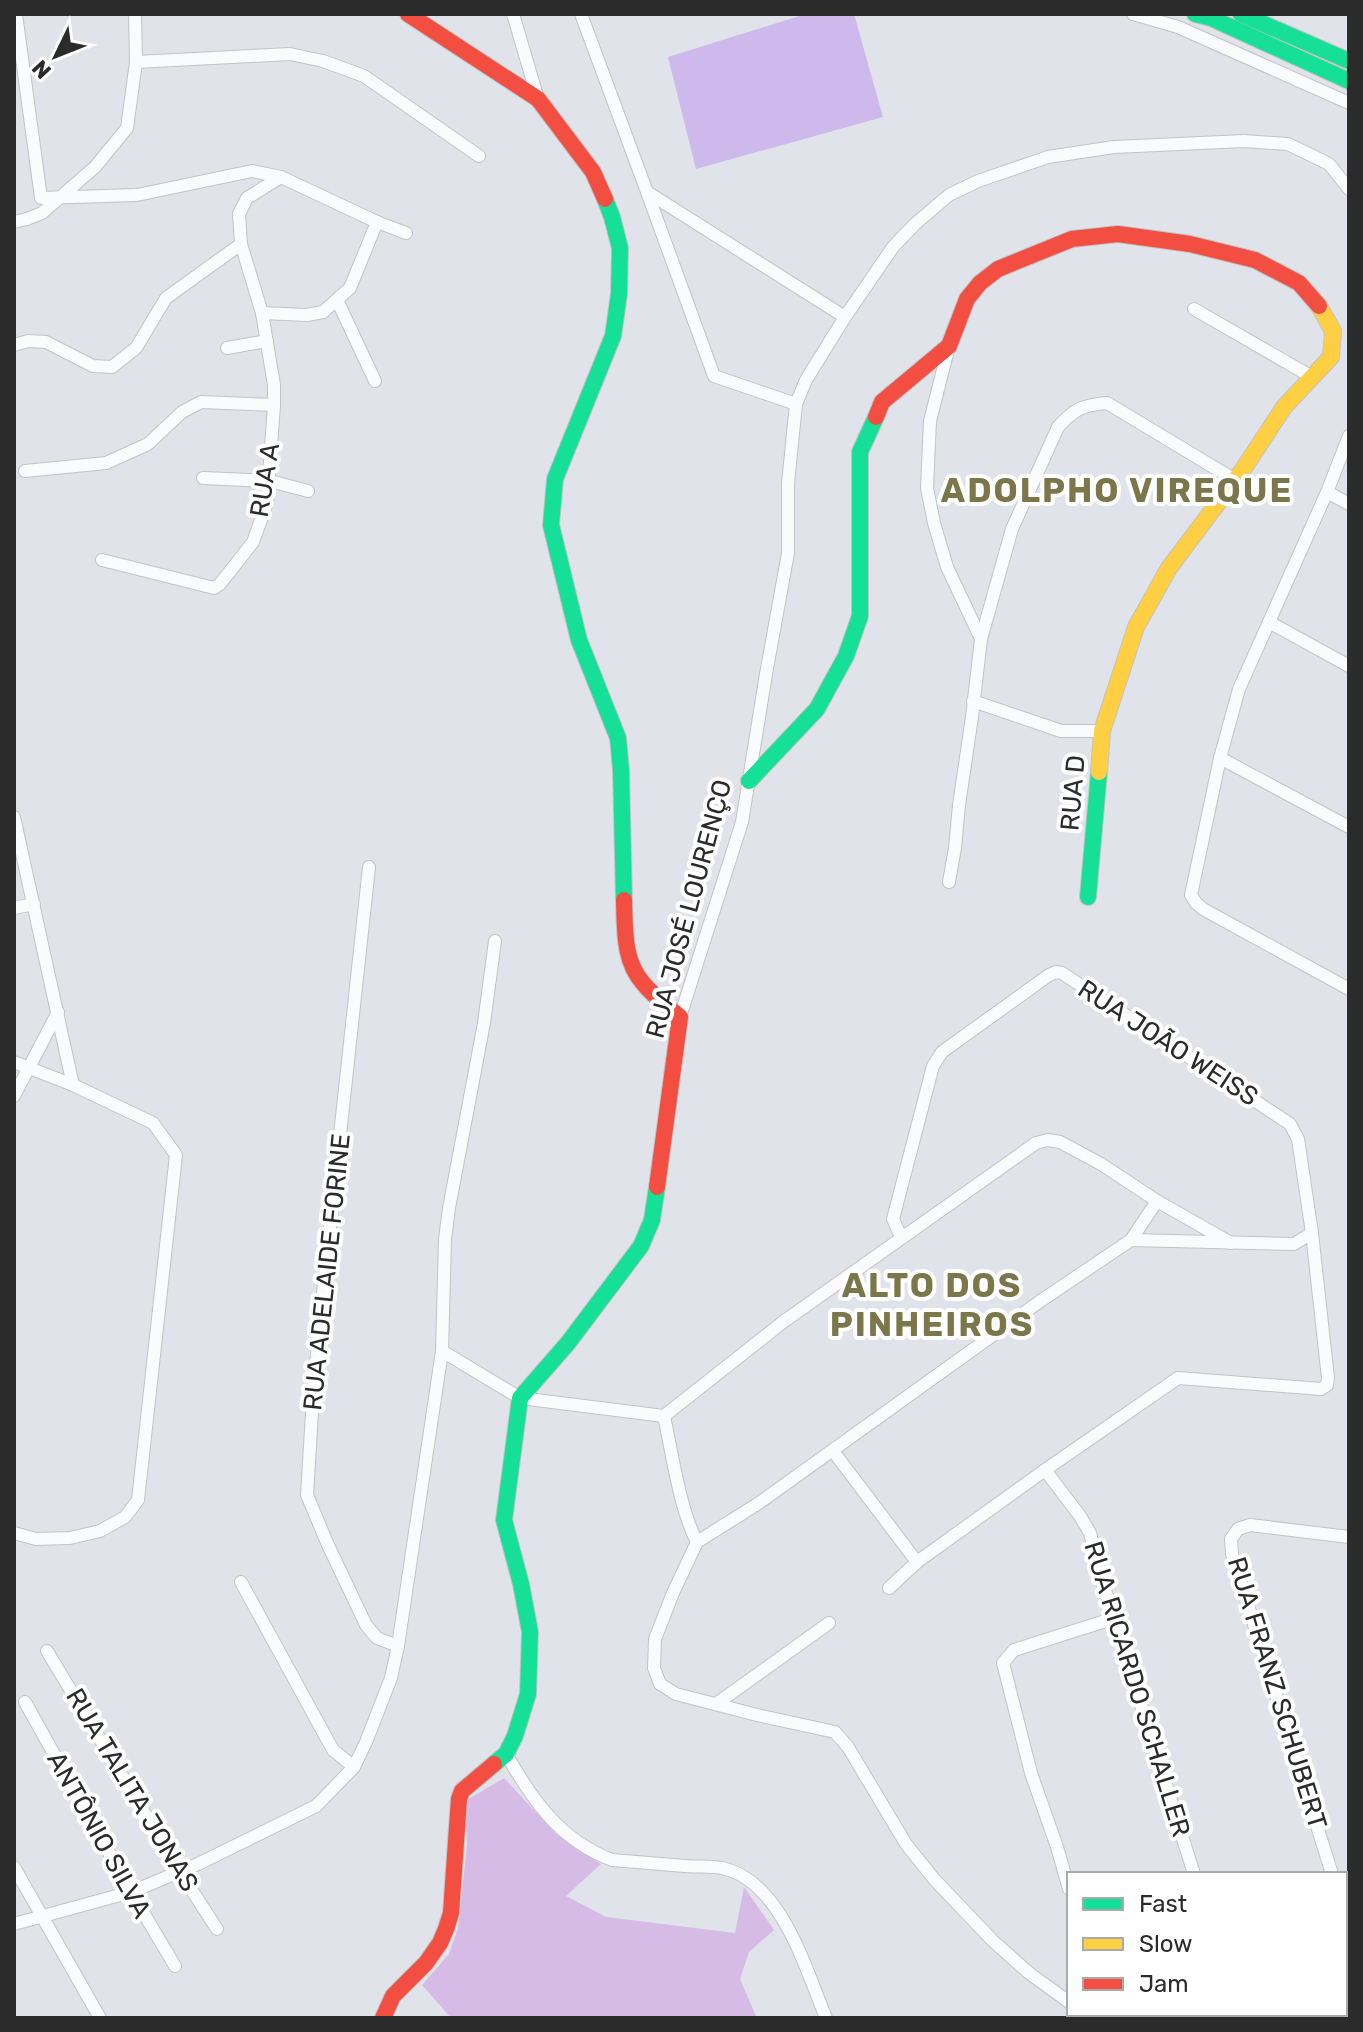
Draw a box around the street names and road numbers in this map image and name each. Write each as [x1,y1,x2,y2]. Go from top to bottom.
street label: RUA A [244,441,286,519]
street label: RUA D [1054,754,1092,832]
street label: RUA JOSÉ LOURENÇO [640,776,738,1042]
street label: RUA JOÃO WEISS [1072,973,1264,1113]
street label: RUA ADELAIDE FORINE [297,1132,357,1412]
street label: RUA RICARDO SCHALLER [1077,1538,1197,1840]
street label: RUA FRANZ SCHUBERT [1221,1553,1333,1833]
street label: RUA TALITA JONAS [59,1683,205,1897]
street label: ANTÔNIO SILVA [40,1746,158,1924]

